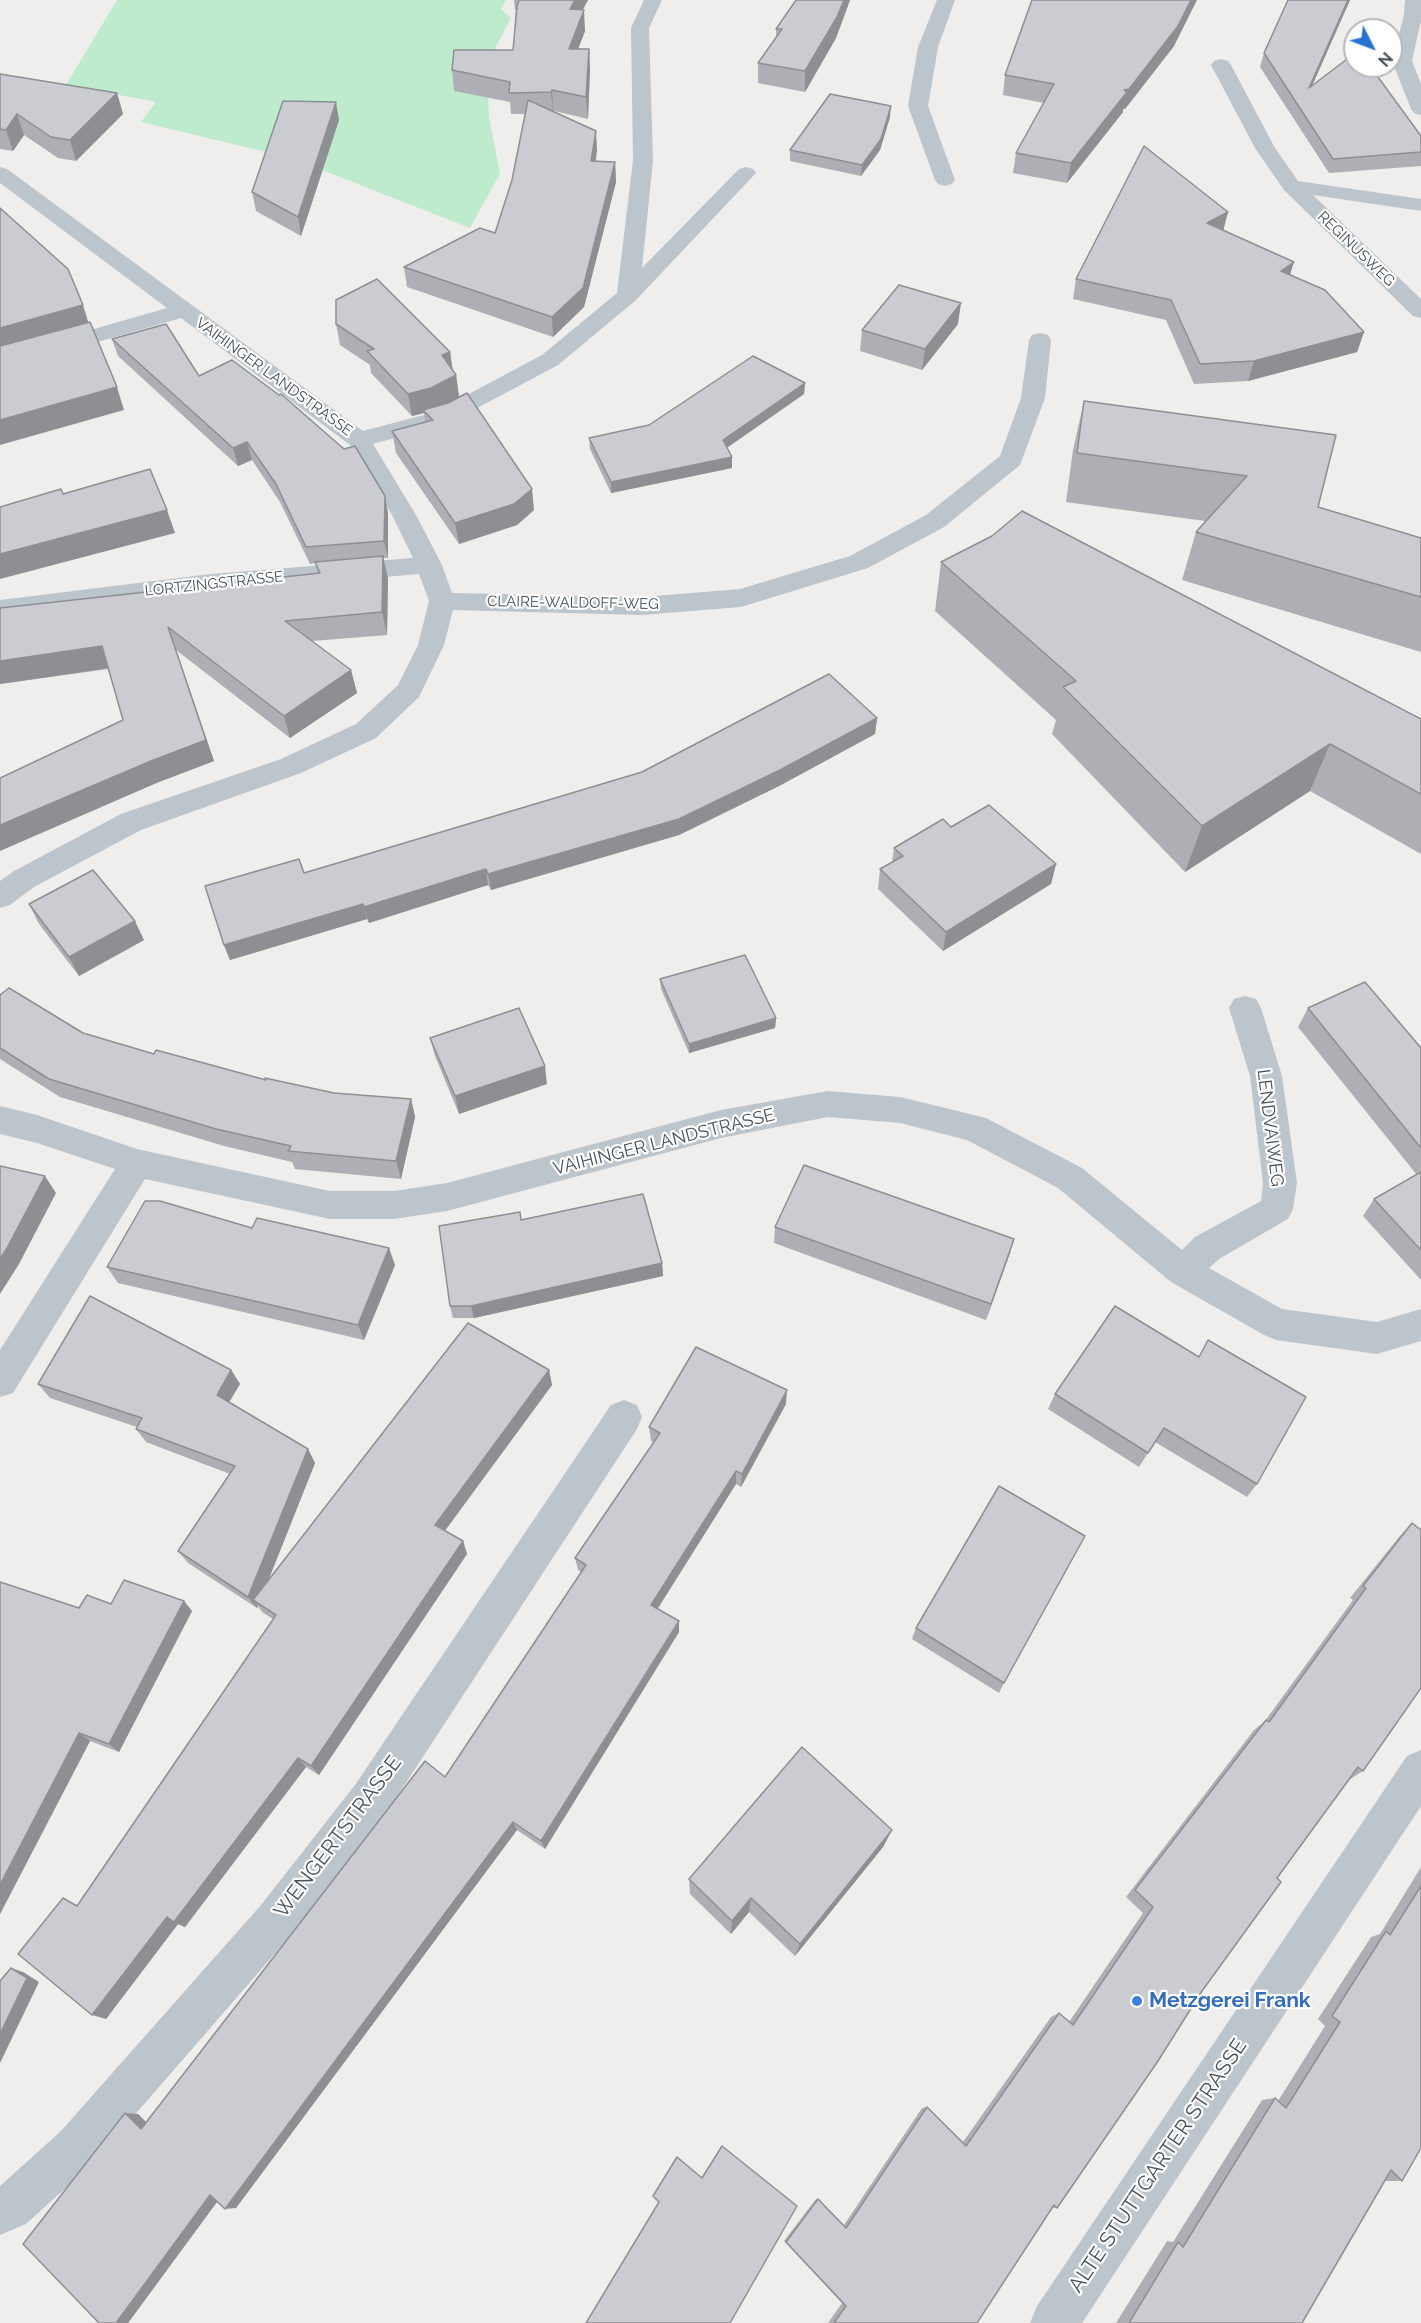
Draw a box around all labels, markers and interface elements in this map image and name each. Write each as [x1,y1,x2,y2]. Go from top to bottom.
north arrow [1343,18,1403,78]
text: N [1374,48,1396,70]
street label: REGINUSWEG [1314,208,1398,290]
street label: VAIHINGER LANDSTRASSE [192,314,356,440]
street label: LORTZINGSTRASSE [144,568,284,600]
street label: CLAIRE-WALDOFF-WEG [487,593,659,613]
street label: LENDVAIWEG [1252,1068,1288,1188]
street label: VAIHINGER LANDSTRASSE [551,1104,777,1180]
street label: WENGERTSTRASSE [269,1751,407,1923]
place label: Metzgerei Frank [1149,1988,1311,2014]
marker: Metzgerei Frank [1130,1994,1144,2008]
street label: ALTE STUTTGARTER STRASSE [1064,2034,1252,2298]

